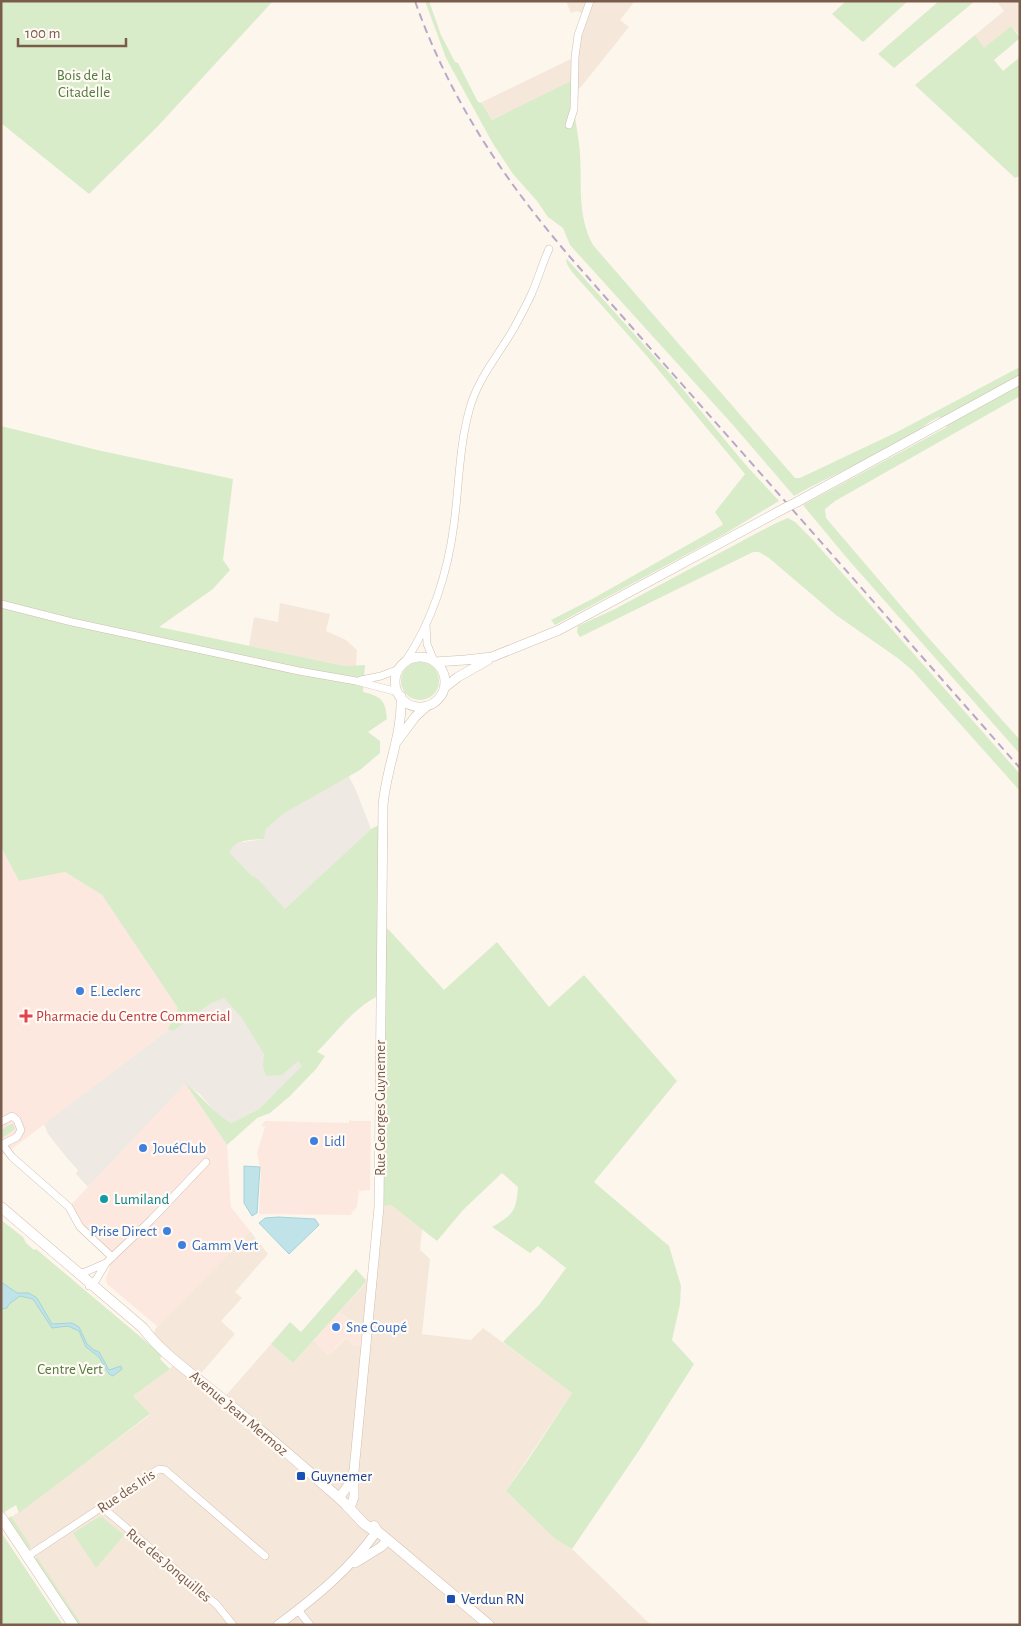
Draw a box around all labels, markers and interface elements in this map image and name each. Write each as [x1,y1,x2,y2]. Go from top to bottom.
scale bar [18,15,125,47]
text: 100 m [25,26,60,41]
park label: Bois de la Citadelle [57,68,111,100]
place label: E.Leclerc [90,984,141,999]
marker: E.Leclerc [74,985,86,997]
place label: Pharmacie du Centre Commercial [36,1009,230,1024]
marker: Pharmacie du Centre Commercial [20,1010,32,1022]
street label: Rue Georges Guynemer [373,1040,388,1176]
place label: Lidl [324,1134,345,1149]
marker: Lidl [308,1135,320,1147]
place label: JouéClub [153,1141,206,1156]
marker: JouéClub [137,1142,149,1154]
place label: Lumiland [114,1192,170,1207]
marker: Lumiland [98,1193,110,1205]
place label: Prise Direct [90,1224,157,1239]
marker: Prise Direct [161,1225,173,1237]
place label: Gamm Vert [192,1238,259,1253]
marker: Gamm Vert [176,1239,188,1251]
place label: Sne Coupé [346,1320,407,1335]
marker: Sne Coupé [330,1321,342,1333]
park label: Centre Vert [37,1362,103,1377]
street label: Avenue Jean Mermoz [187,1368,291,1459]
street label: Rue des Iris [95,1467,158,1516]
place label: Guynemer [311,1469,372,1484]
marker: Guynemer [295,1470,307,1482]
street label: Rue des Jonquilles [123,1526,214,1605]
place label: Verdun RN [461,1592,525,1607]
marker: Verdun RN [445,1593,457,1605]

